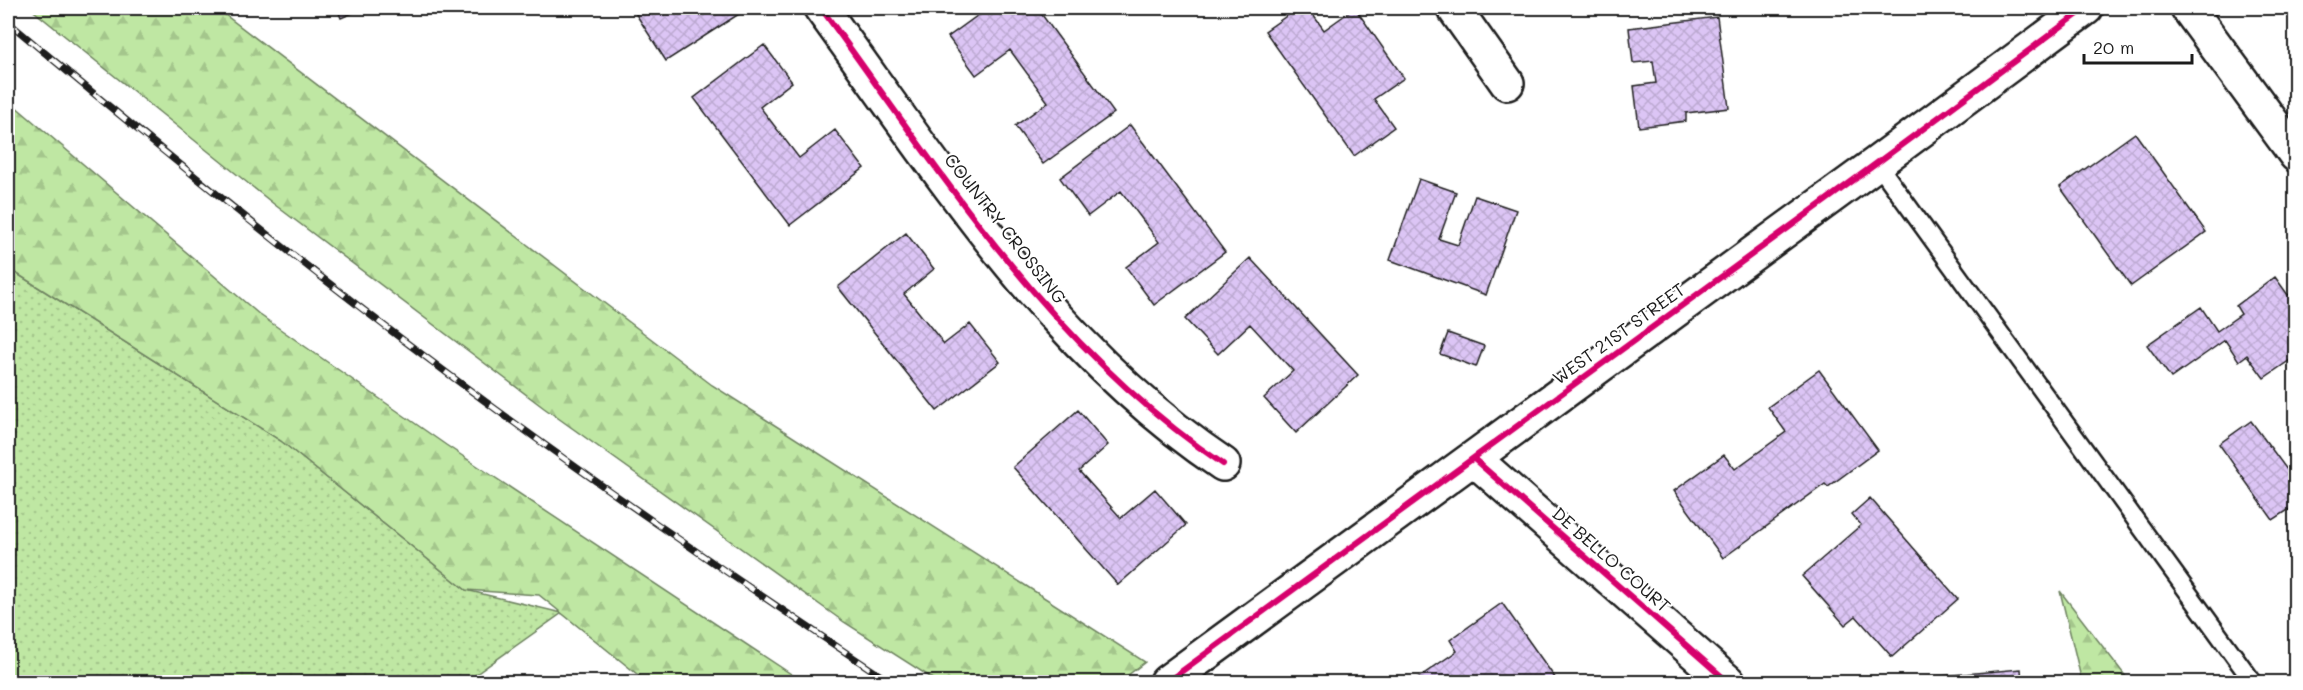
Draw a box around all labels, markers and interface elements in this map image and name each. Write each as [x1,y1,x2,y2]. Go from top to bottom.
scale bar [2084,27,2192,65]
text: 20 m [2093,35,2134,59]
street label: COUNTRY CROSSING [939,148,1072,309]
street label: WEST 21ST STREET [1547,277,1690,389]
street label: DE BELLO COURT [1547,501,1676,617]

